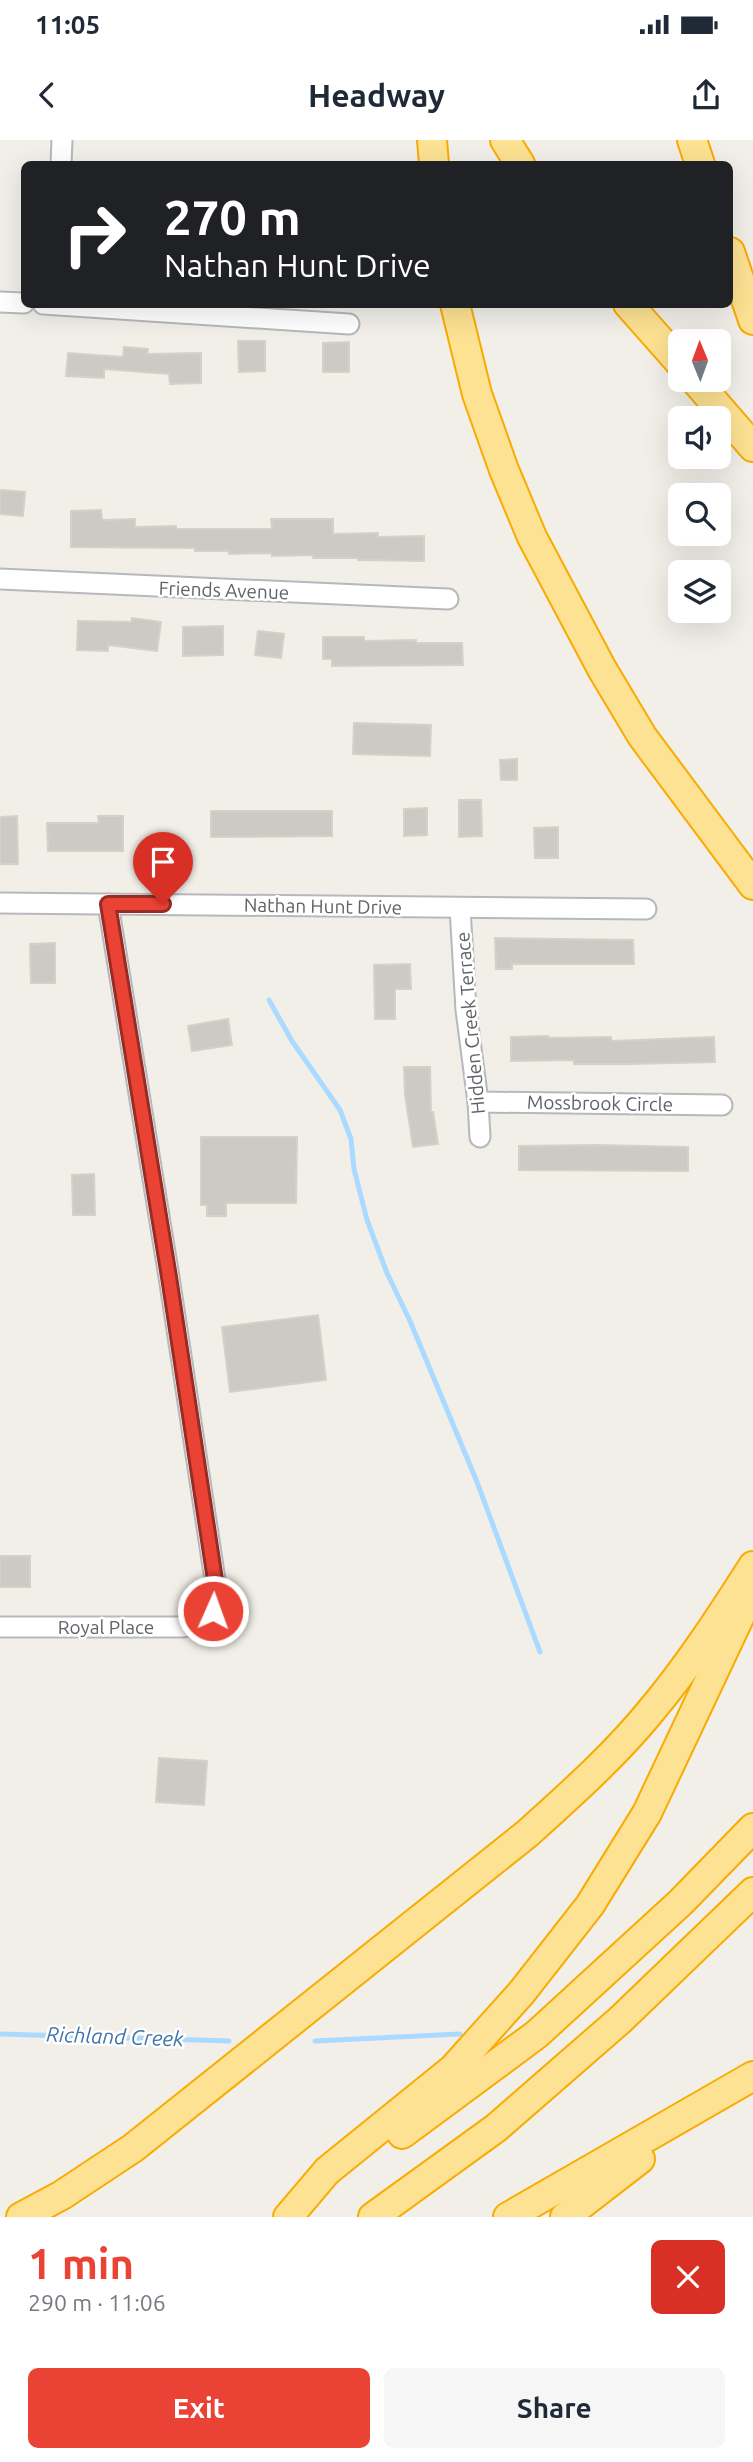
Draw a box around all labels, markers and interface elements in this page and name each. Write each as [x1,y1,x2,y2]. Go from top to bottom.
text: 11:05 [35,10,100,39]
icon: back [28,76,66,114]
icon: share [687,76,725,114]
text: Headway [308,77,445,113]
icon: right [49,189,140,280]
text: 270 m [164,189,301,244]
text: Nathan Hunt Drive [164,247,431,283]
north arrow [668,329,732,392]
map controls [668,329,731,623]
button: sound [668,406,731,469]
button: search [668,483,731,546]
button: layers [668,560,731,623]
street label: Friends Avenue [158,577,290,603]
pin [133,832,193,904]
icon: arrive [144,843,182,881]
street label: Nathan Hunt Drive [244,894,402,918]
street label: Hidden Creek Terrace [451,931,489,1115]
street label: Mossbrook Circle [527,1091,673,1115]
position arrow [176,1574,250,1648]
street label: Royal Place [58,1616,154,1638]
water label: Richland Creek [46,2022,185,2050]
text: 1 min [28,2240,134,2287]
button: close [651,2240,725,2314]
text: 290 m · 11:06 [28,2290,166,2315]
button: Exit [28,2368,370,2448]
button: Share [384,2368,725,2448]

